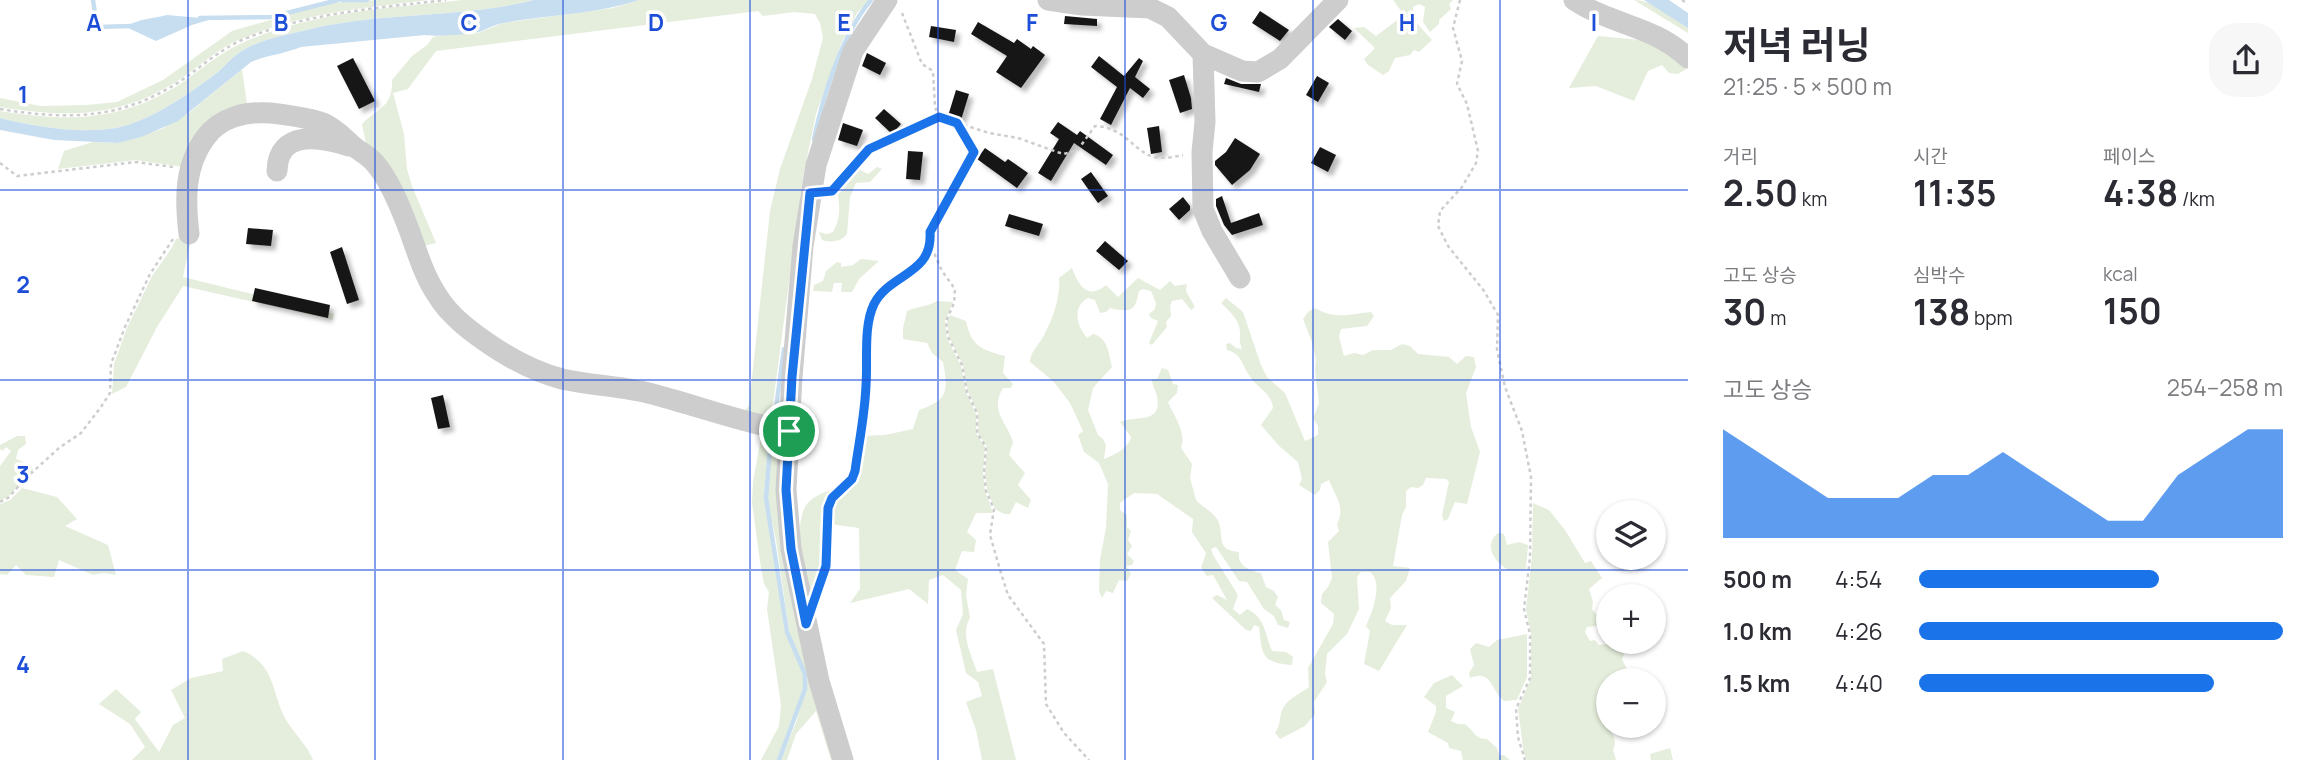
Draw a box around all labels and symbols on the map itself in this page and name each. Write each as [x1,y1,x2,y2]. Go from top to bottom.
text: A [86,6,102,38]
text: B [274,6,288,38]
text: C [461,6,478,38]
text: D [648,6,664,38]
text: E [837,6,851,38]
text: F [1026,6,1038,38]
text: G [1211,6,1228,38]
text: H [1399,6,1415,38]
text: I [1591,6,1597,38]
text: 1 [18,78,28,110]
text: 2 [16,268,30,300]
pin [759,401,819,461]
text: 3 [16,458,30,490]
text: 4 [16,648,30,680]

